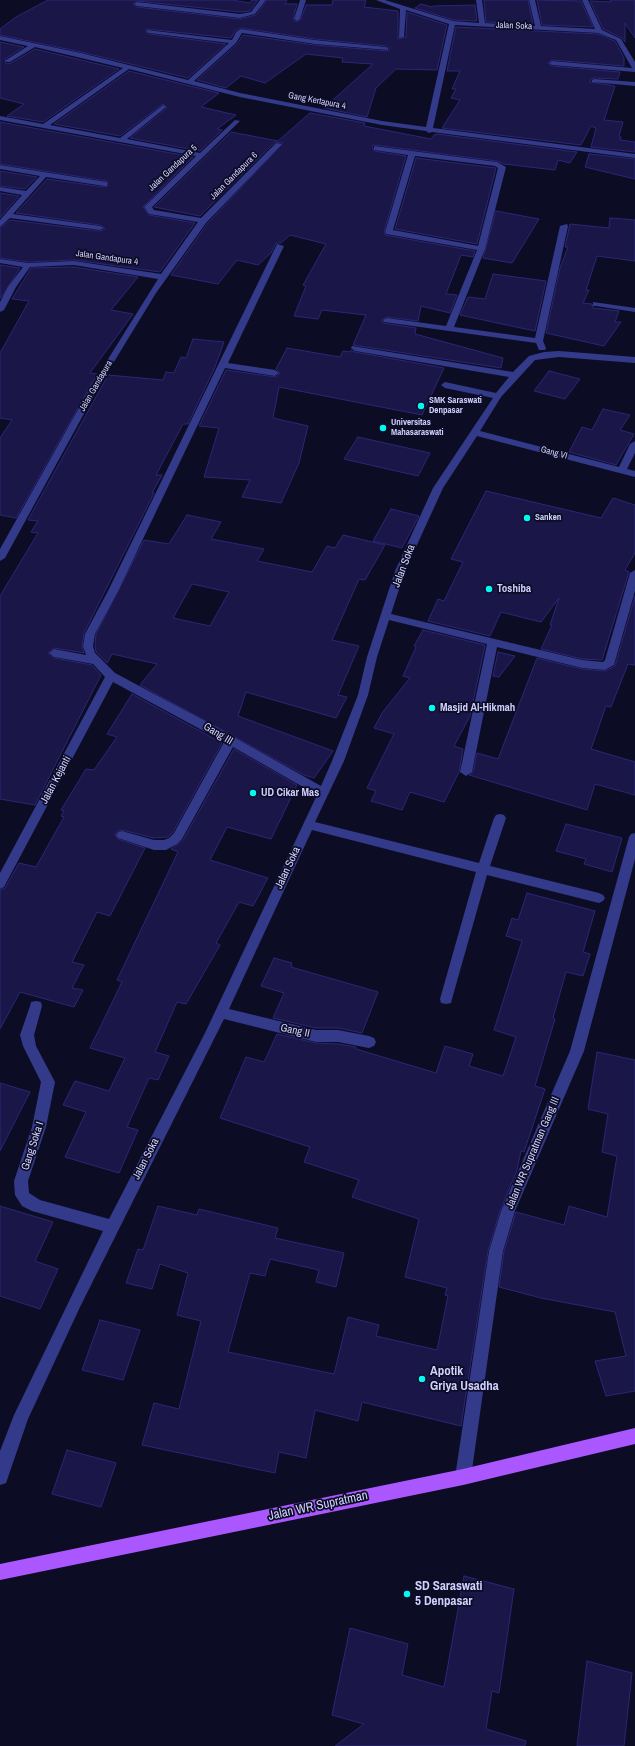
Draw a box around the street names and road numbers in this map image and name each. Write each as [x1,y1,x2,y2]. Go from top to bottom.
street label: Jalan Soka [496,20,532,32]
street label: Gang Kertapura 4 [287,90,347,112]
street label: Jalan Gandapura 5 [146,143,200,193]
street label: Jalan Gandapura 6 [208,150,260,202]
street label: Jalan Gandapura 4 [75,248,139,268]
street label: Jalan Gandapura [77,359,115,413]
street label: Gang VI [540,444,568,462]
street label: Jalan Soka [390,543,418,589]
street label: Gang III [201,720,235,748]
street label: Jalan Kejanti [38,754,74,806]
street label: Jalan Soka [273,845,303,891]
street label: Gang II [279,1021,311,1041]
street label: Jalan WR Supratman Gang III [503,1095,563,1211]
street label: Gang Soka I [19,1120,47,1172]
street label: Jalan Soka [130,1136,162,1182]
street label: Jalan WR Supratman [267,1488,369,1524]

